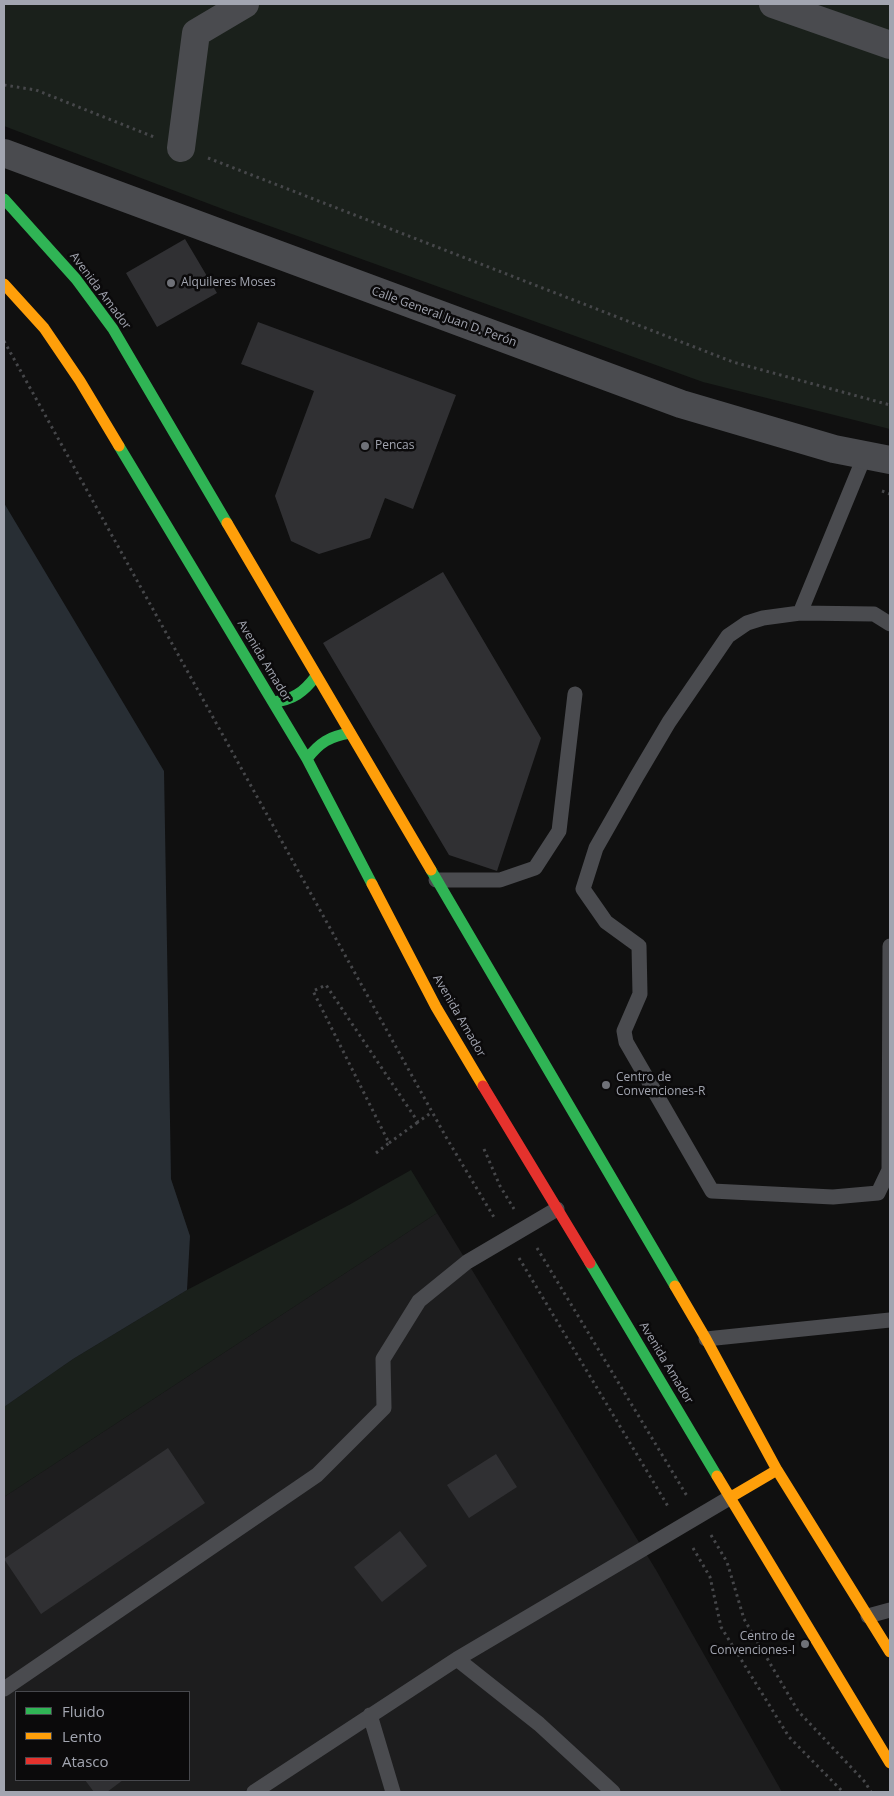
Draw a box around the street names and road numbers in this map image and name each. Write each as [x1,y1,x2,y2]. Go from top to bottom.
street label: Avenida Amador [66,250,134,332]
street label: Calle General Juan D. Perón [369,284,519,350]
street label: Avenida Amador [234,618,294,704]
street label: Avenida Amador [430,972,488,1060]
street label: Avenida Amador [636,1320,696,1406]

